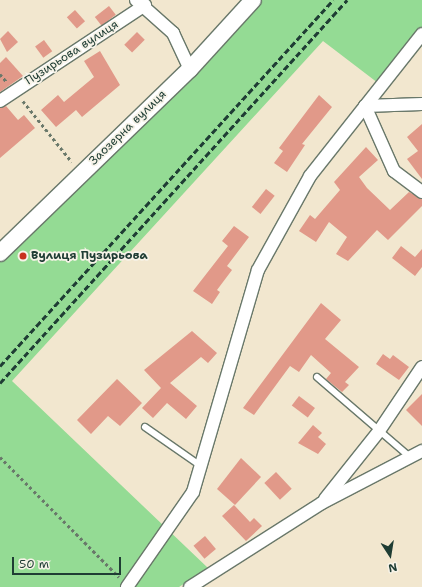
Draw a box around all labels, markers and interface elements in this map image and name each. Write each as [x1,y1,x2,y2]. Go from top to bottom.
street label: Пузирьова вулиця [23,17,121,89]
street label: Заозерна вулиця [87,88,169,168]
place label: Вулиця Пузирьова [31,249,148,263]
marker: Вулиця Пузирьова [18,251,28,261]
north arrow [370,535,410,575]
scale bar [14,549,123,575]
text: 50 m [19,556,49,572]
text: N [387,559,398,575]

